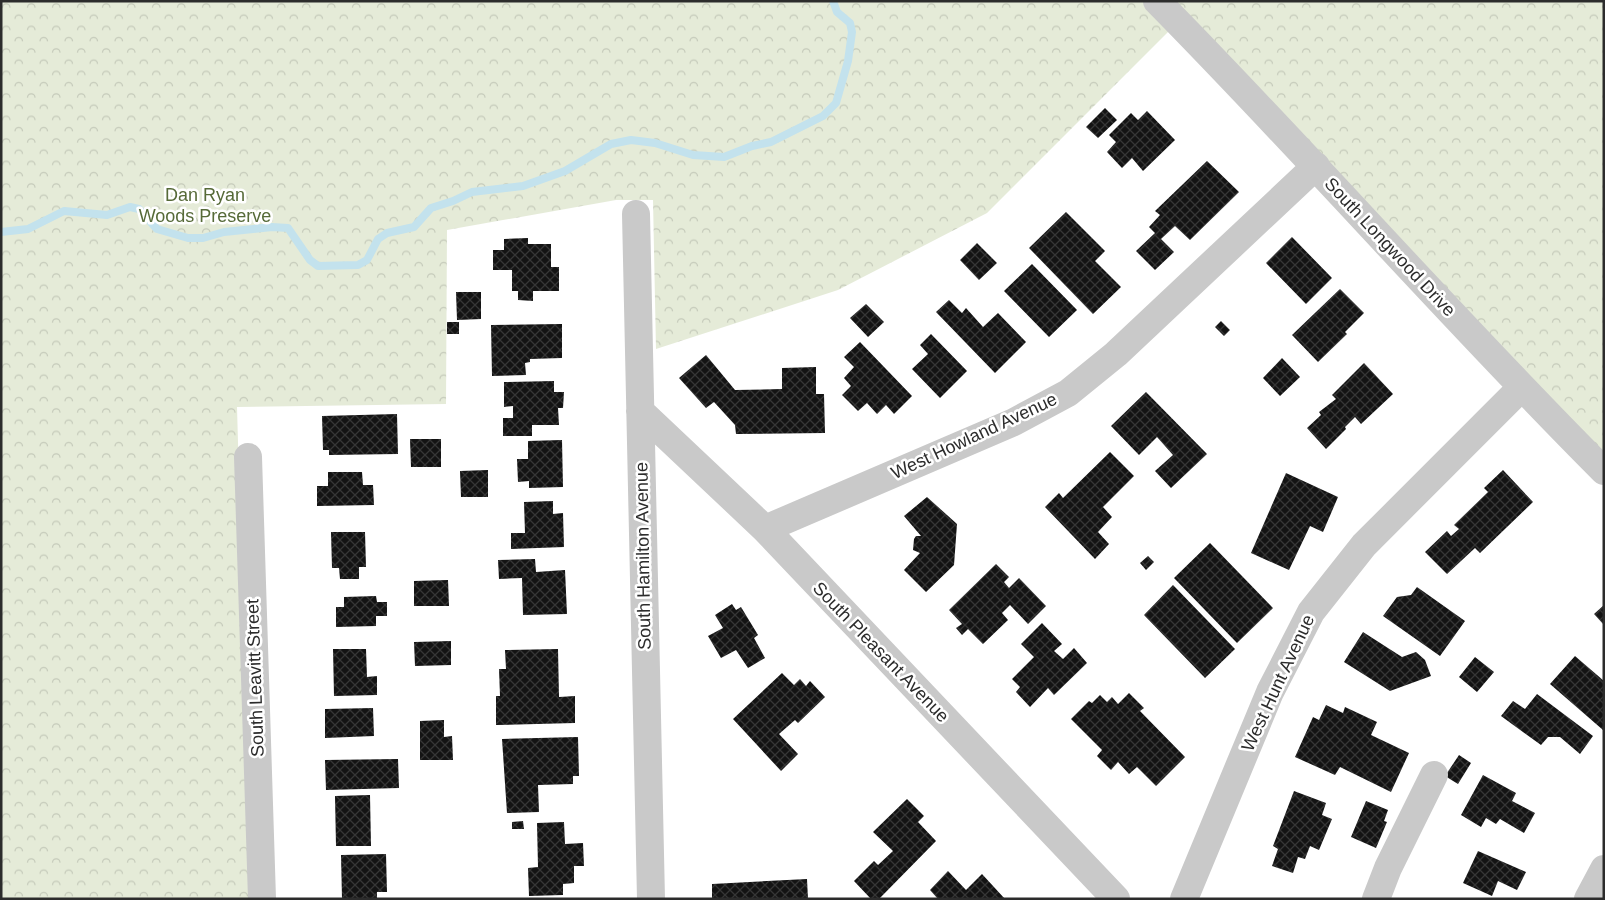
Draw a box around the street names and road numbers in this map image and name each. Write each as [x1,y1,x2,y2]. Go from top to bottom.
street label: South Longwood Drive [1321,174,1459,320]
street label: West Howland Avenue [888,389,1060,483]
street label: South Hamilton Avenue [631,462,655,650]
street label: South Pleasant Avenue [809,578,953,726]
street label: South Leavitt Street [242,599,268,757]
street label: West Hunt Avenue [1238,612,1318,754]

